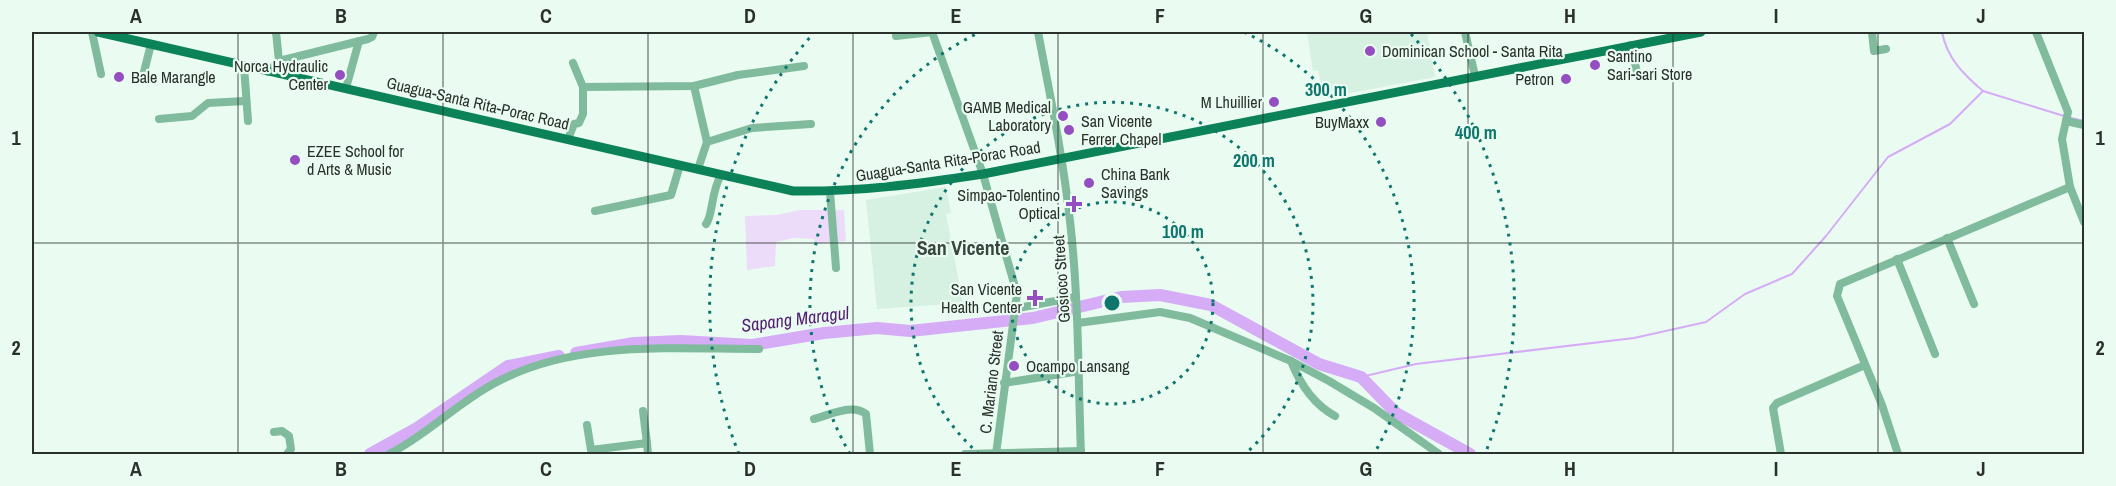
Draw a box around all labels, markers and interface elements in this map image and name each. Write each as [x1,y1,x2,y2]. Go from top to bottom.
text: A [130,2,142,29]
text: B [335,2,347,29]
text: C [540,2,552,29]
text: D [744,2,756,29]
text: E [951,2,962,29]
text: F [1155,2,1165,29]
text: G [1360,2,1372,29]
text: H [1564,2,1576,29]
text: I [1774,2,1778,29]
text: J [1976,2,1986,29]
place label: Dominican School - Santa Rita [1382,40,1564,62]
marker: Dominican School - Santa Rita [1363,44,1377,58]
place label: Santino Sari-sari Store [1607,45,1692,85]
place label: Norca Hydraulic Center [234,55,329,95]
marker: Santino Sari-sari Store [1588,58,1602,72]
place label: Bale Marangle [131,66,216,88]
marker: Norca Hydraulic Center [333,68,347,82]
place label: Petron [1515,68,1554,90]
marker: Bale Marangle [112,70,126,84]
street label: Guagua-Santa Rita-Porac Road [385,71,571,135]
marker: Petron [1559,72,1573,86]
text: 300 m [1305,77,1347,102]
place label: M Lhuillier [1201,91,1263,113]
marker: M Lhuillier [1267,95,1281,109]
place label: GAMB Medical Laboratory [963,96,1051,136]
marker: GAMB Medical Laboratory [1056,109,1070,123]
place label: San Vicente Ferrer Chapel [1081,110,1161,150]
place label: BuyMaxx [1315,111,1369,133]
marker: BuyMaxx [1374,115,1388,129]
text: 400 m [1455,120,1497,145]
marker: San Vicente Ferrer Chapel [1062,123,1076,137]
text: 1 [11,124,21,151]
text: 1 [2095,124,2105,151]
street label: Guagua-Santa Rita-Porac Road [854,136,1042,186]
place label: EZEE School for d Arts & Music [307,140,405,180]
text: 200 m [1233,148,1275,173]
marker: EZEE School for d Arts & Music [288,153,302,167]
place label: China Bank Savings [1101,163,1170,203]
marker: China Bank Savings [1082,176,1096,190]
place label: Simpao-Tolentino Optical [957,184,1060,224]
marker: Simpao-Tolentino Optical [1065,195,1083,213]
text: 100 m [1162,219,1204,244]
district label: San Vicente [917,234,1009,261]
street label: Gosioco Street [1047,234,1075,323]
place label: San Vicente Health Center [941,278,1023,318]
marker: San Vicente Health Center [1026,289,1044,307]
centre of rings [1102,293,1122,313]
water label: Sapang Maragul [740,300,851,338]
street label: C. Mariano Street [974,329,1008,435]
text: 2 [11,334,21,361]
text: 2 [2095,334,2105,361]
place label: Ocampo Lansang [1026,355,1130,377]
marker: Ocampo Lansang [1007,359,1021,373]
text: A [130,455,142,482]
text: B [335,455,347,482]
text: C [540,455,552,482]
text: D [744,455,756,482]
text: E [951,455,962,482]
text: F [1155,455,1165,482]
text: G [1360,455,1372,482]
text: H [1564,455,1576,482]
text: I [1774,455,1778,482]
text: J [1976,455,1986,482]

